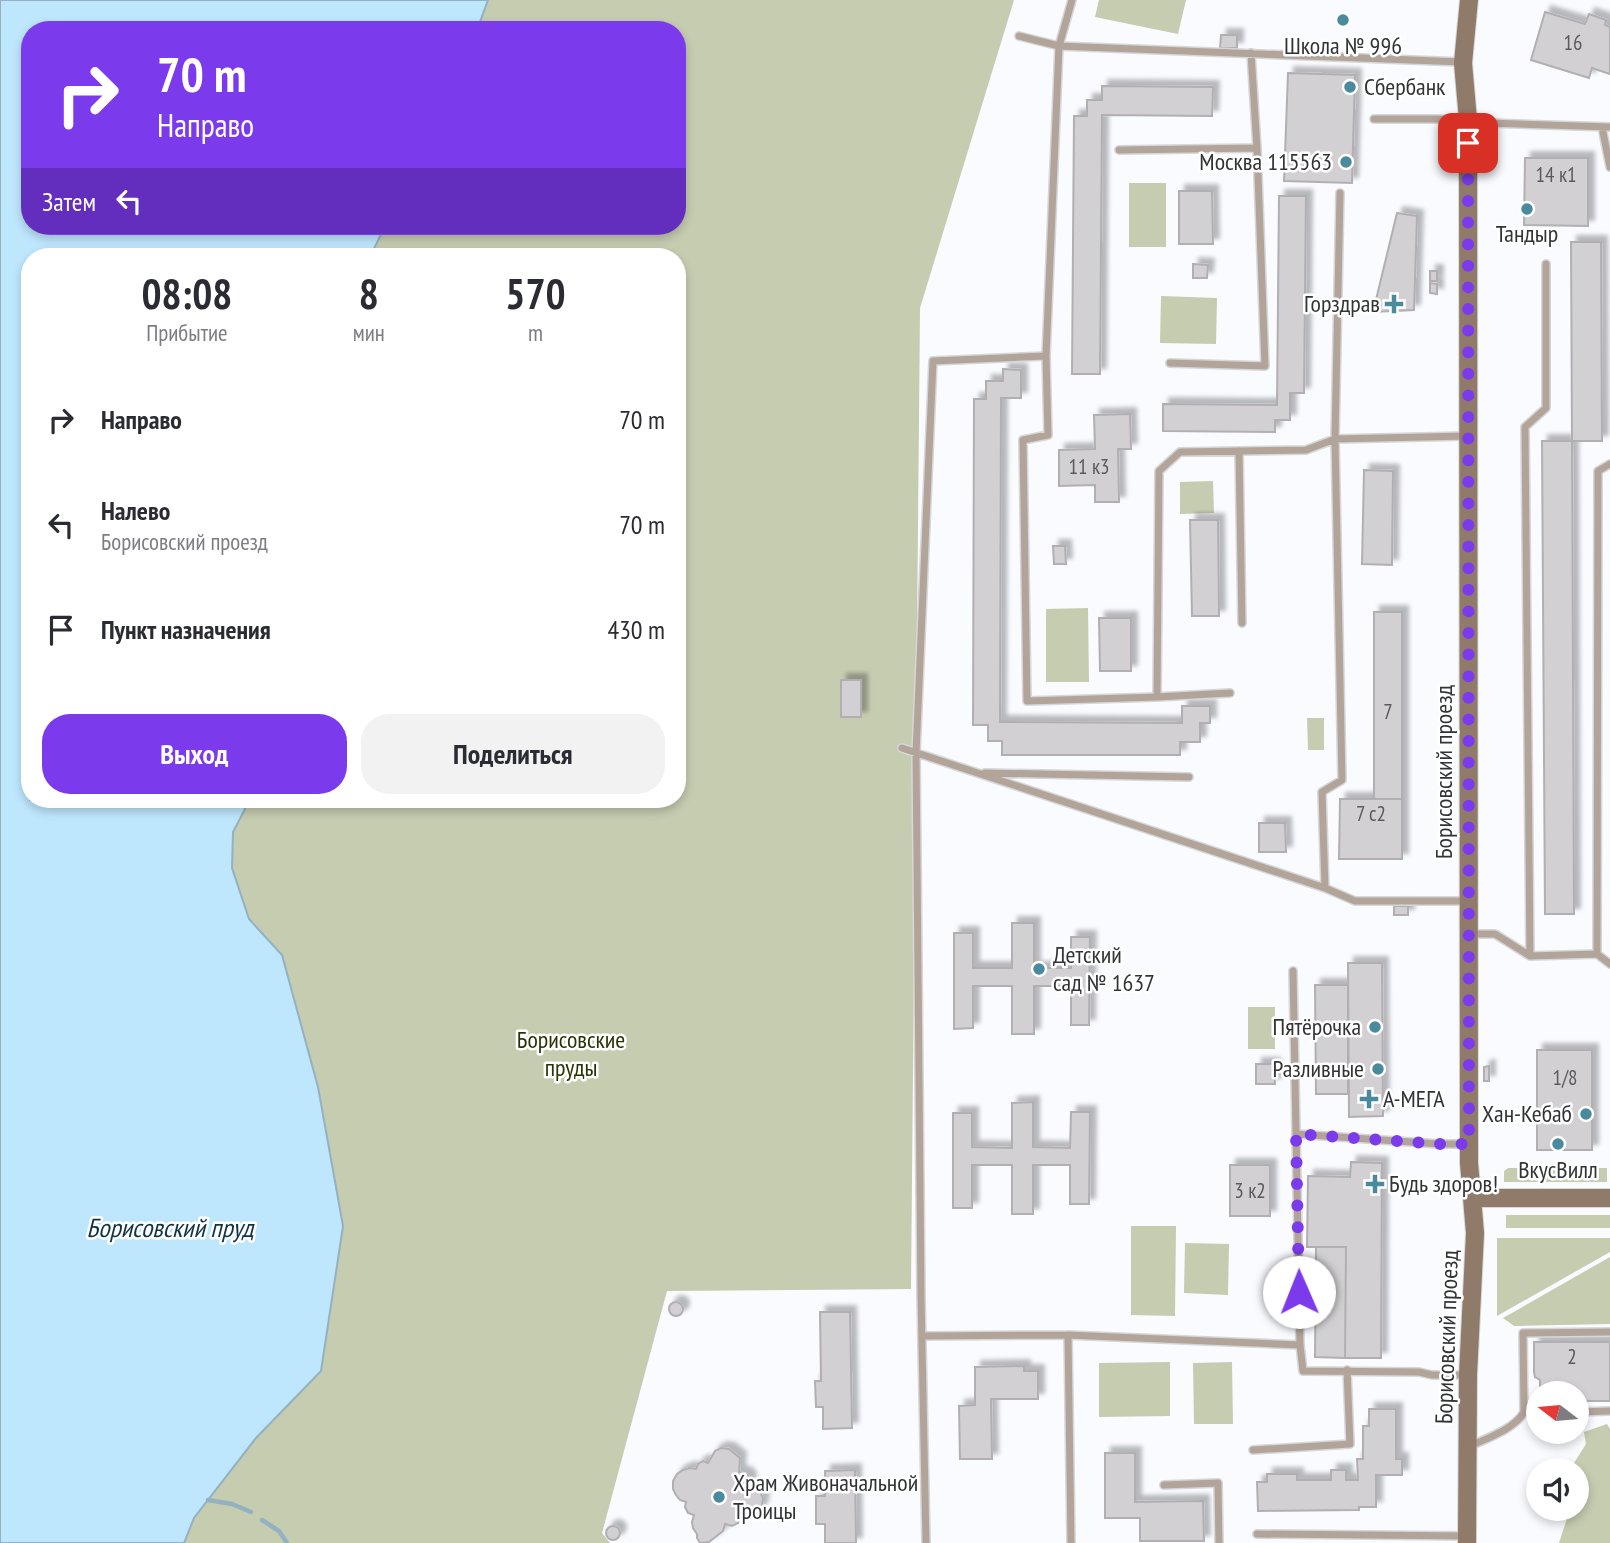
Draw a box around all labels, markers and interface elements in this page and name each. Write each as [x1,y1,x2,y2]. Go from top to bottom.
marker: Школа № 996 [1335,12,1351,28]
house number: 16 [1564,29,1582,56]
place label: Школа № 996 [1284,30,1402,61]
text: 70 m [157,42,246,106]
icon: right [42,49,133,140]
place label: Сбербанк [1364,71,1446,102]
marker: Сбербанк [1342,79,1358,95]
text: Направо [157,104,254,146]
pin [1438,113,1498,173]
icon: arrive [1449,124,1487,162]
place label: Москва 115563 [1199,146,1332,177]
marker: Москва 115563 [1338,154,1354,170]
house number: 14 к1 [1536,161,1576,188]
icon: left [110,182,148,220]
text: Затем [42,185,96,218]
marker: Тандыр [1519,201,1535,217]
place label: Тандыр [1496,218,1558,249]
text: 08:08 [141,266,232,321]
text: 8 [359,266,379,321]
text: 570 [505,266,566,321]
place label: Горздрав [1304,288,1380,319]
marker: Горздрав [1386,296,1402,312]
text: Прибытие [146,318,228,347]
text: мин [353,318,385,347]
text: m [528,318,543,347]
icon: right [42,401,80,439]
text: Направо [101,403,182,436]
text: 70 m [619,403,665,436]
house number: 11 к3 [1069,453,1109,480]
text: Налево [101,494,170,527]
icon: left [42,506,80,544]
text: 70 m [619,508,665,541]
text: Борисовский проезд [101,527,268,556]
icon: arrive [42,611,80,649]
text: Пункт назначения [101,613,271,646]
text: 430 m [607,613,665,646]
street label: Борисовский проезд [1428,684,1459,859]
house number: 7 [1383,698,1393,725]
button: Выход [42,714,347,794]
button: Поделиться [361,714,665,794]
house number: 7 с2 [1356,800,1386,827]
place label: Детский сад № 1637 [1053,939,1155,998]
marker: Детский сад № 1637 [1031,961,1047,977]
place label: Пятёрочка [1273,1011,1361,1042]
marker: Пятёрочка [1367,1019,1383,1035]
park label: Борисовские пруды [517,1024,625,1083]
place label: Разливные [1273,1053,1364,1084]
marker: Разливные [1370,1061,1386,1077]
house number: 1/8 [1552,1064,1578,1091]
place label: А-МЕГА [1383,1083,1445,1114]
marker: А-МЕГА [1361,1091,1377,1107]
place label: Хан-Кебаб [1482,1098,1572,1129]
marker: Хан-Кебаб [1578,1106,1594,1122]
marker: ВкусВилл [1550,1136,1566,1152]
place label: ВкусВилл [1518,1154,1598,1185]
place label: Будь здоров! [1389,1168,1498,1199]
marker: Будь здоров! [1367,1176,1383,1192]
house number: 3 к2 [1234,1177,1266,1204]
water label: Борисовский пруд [87,1211,255,1244]
street label: Борисовский проезд [1428,1249,1465,1425]
position arrow [1262,1255,1336,1329]
house number: 2 [1567,1343,1577,1370]
north arrow [1526,1381,1589,1444]
map controls [1526,1381,1589,1521]
button: sound [1526,1458,1589,1521]
place label: Храм Живоначальной Троицы [733,1467,918,1526]
marker: Храм Живоначальной Троицы [711,1489,727,1505]

